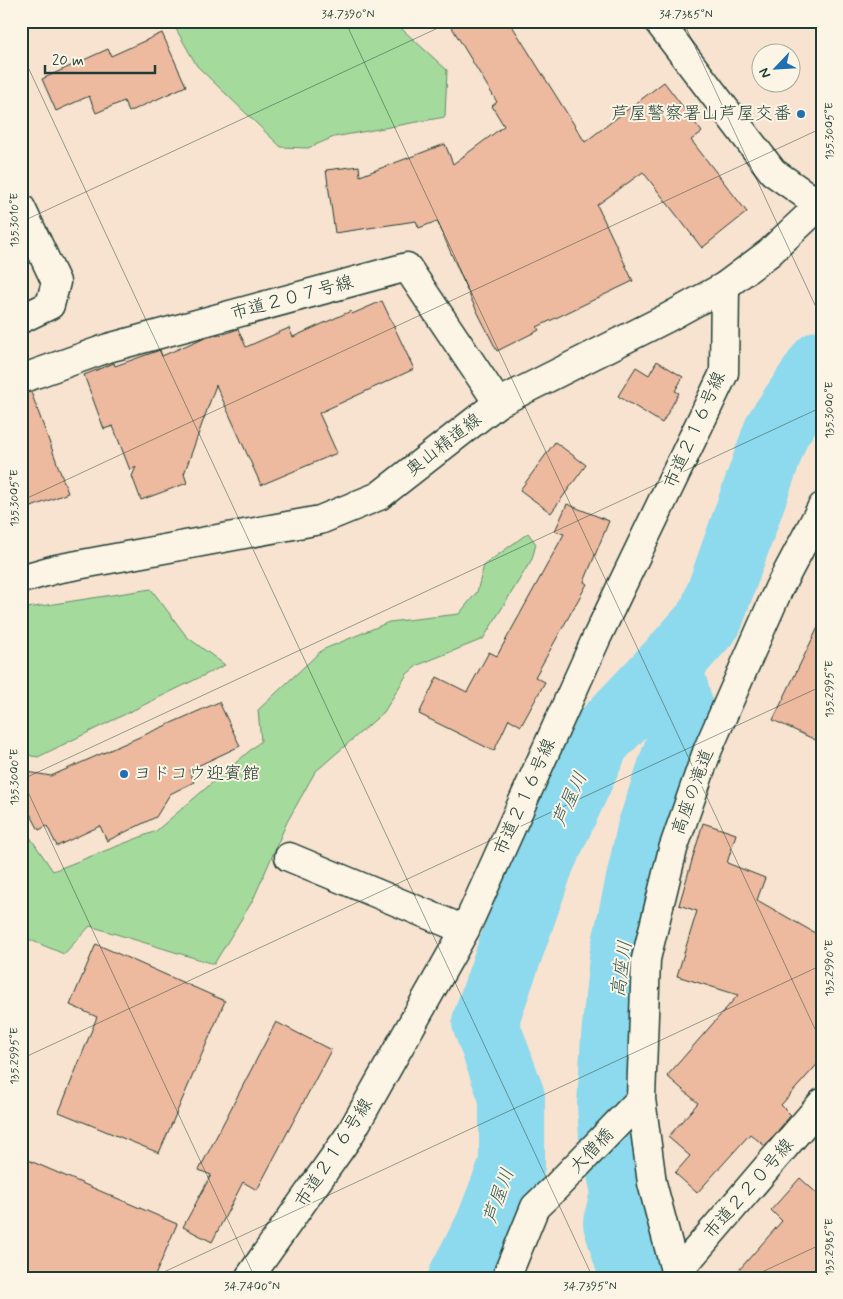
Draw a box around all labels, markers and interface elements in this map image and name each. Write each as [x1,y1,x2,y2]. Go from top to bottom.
text: 34.7390°N [322,7,374,23]
text: 34.7385°N [659,7,713,23]
scale bar [45,42,155,74]
north arrow [750,42,800,92]
text: 20 m [52,51,84,71]
text: N [755,65,775,81]
place label: 芦屋警察署山芦屋交番 [611,102,791,126]
text: 135.3005°E [822,102,838,160]
marker: 芦屋警察署山芦屋交番 [795,108,807,120]
text: 135.3010°E [7,193,23,247]
street label: 市道２０７号線 [228,270,356,326]
street label: 市道２１６号線 [658,368,732,492]
text: 135.3000°E [822,381,838,439]
street label: 奥山精道線 [401,408,487,482]
text: 135.3005°E [7,469,23,527]
text: 135.2995°E [822,660,838,718]
street label: 市道２１６号線 [488,735,562,859]
street label: 高座の滝道 [666,746,720,838]
text: 135.3000°E [7,748,23,806]
place label: ヨドコウ迎賓館 [134,762,260,786]
marker: ヨドコウ迎賓館 [118,768,130,780]
water label: 芦屋川 [547,768,593,830]
water label: 高座川 [606,939,638,999]
text: 135.2990°E [822,939,838,997]
text: 135.2995°E [7,1027,23,1085]
street label: 市道２１６号線 [290,1094,378,1212]
street label: 大僧橋 [565,1123,619,1179]
street label: 市道２２０号線 [699,1134,799,1244]
water label: 芦屋川 [478,1165,520,1227]
text: 135.2985°E [822,1218,838,1276]
text: 34.7400°N [224,1279,280,1295]
text: 34.7395°N [563,1279,617,1295]

